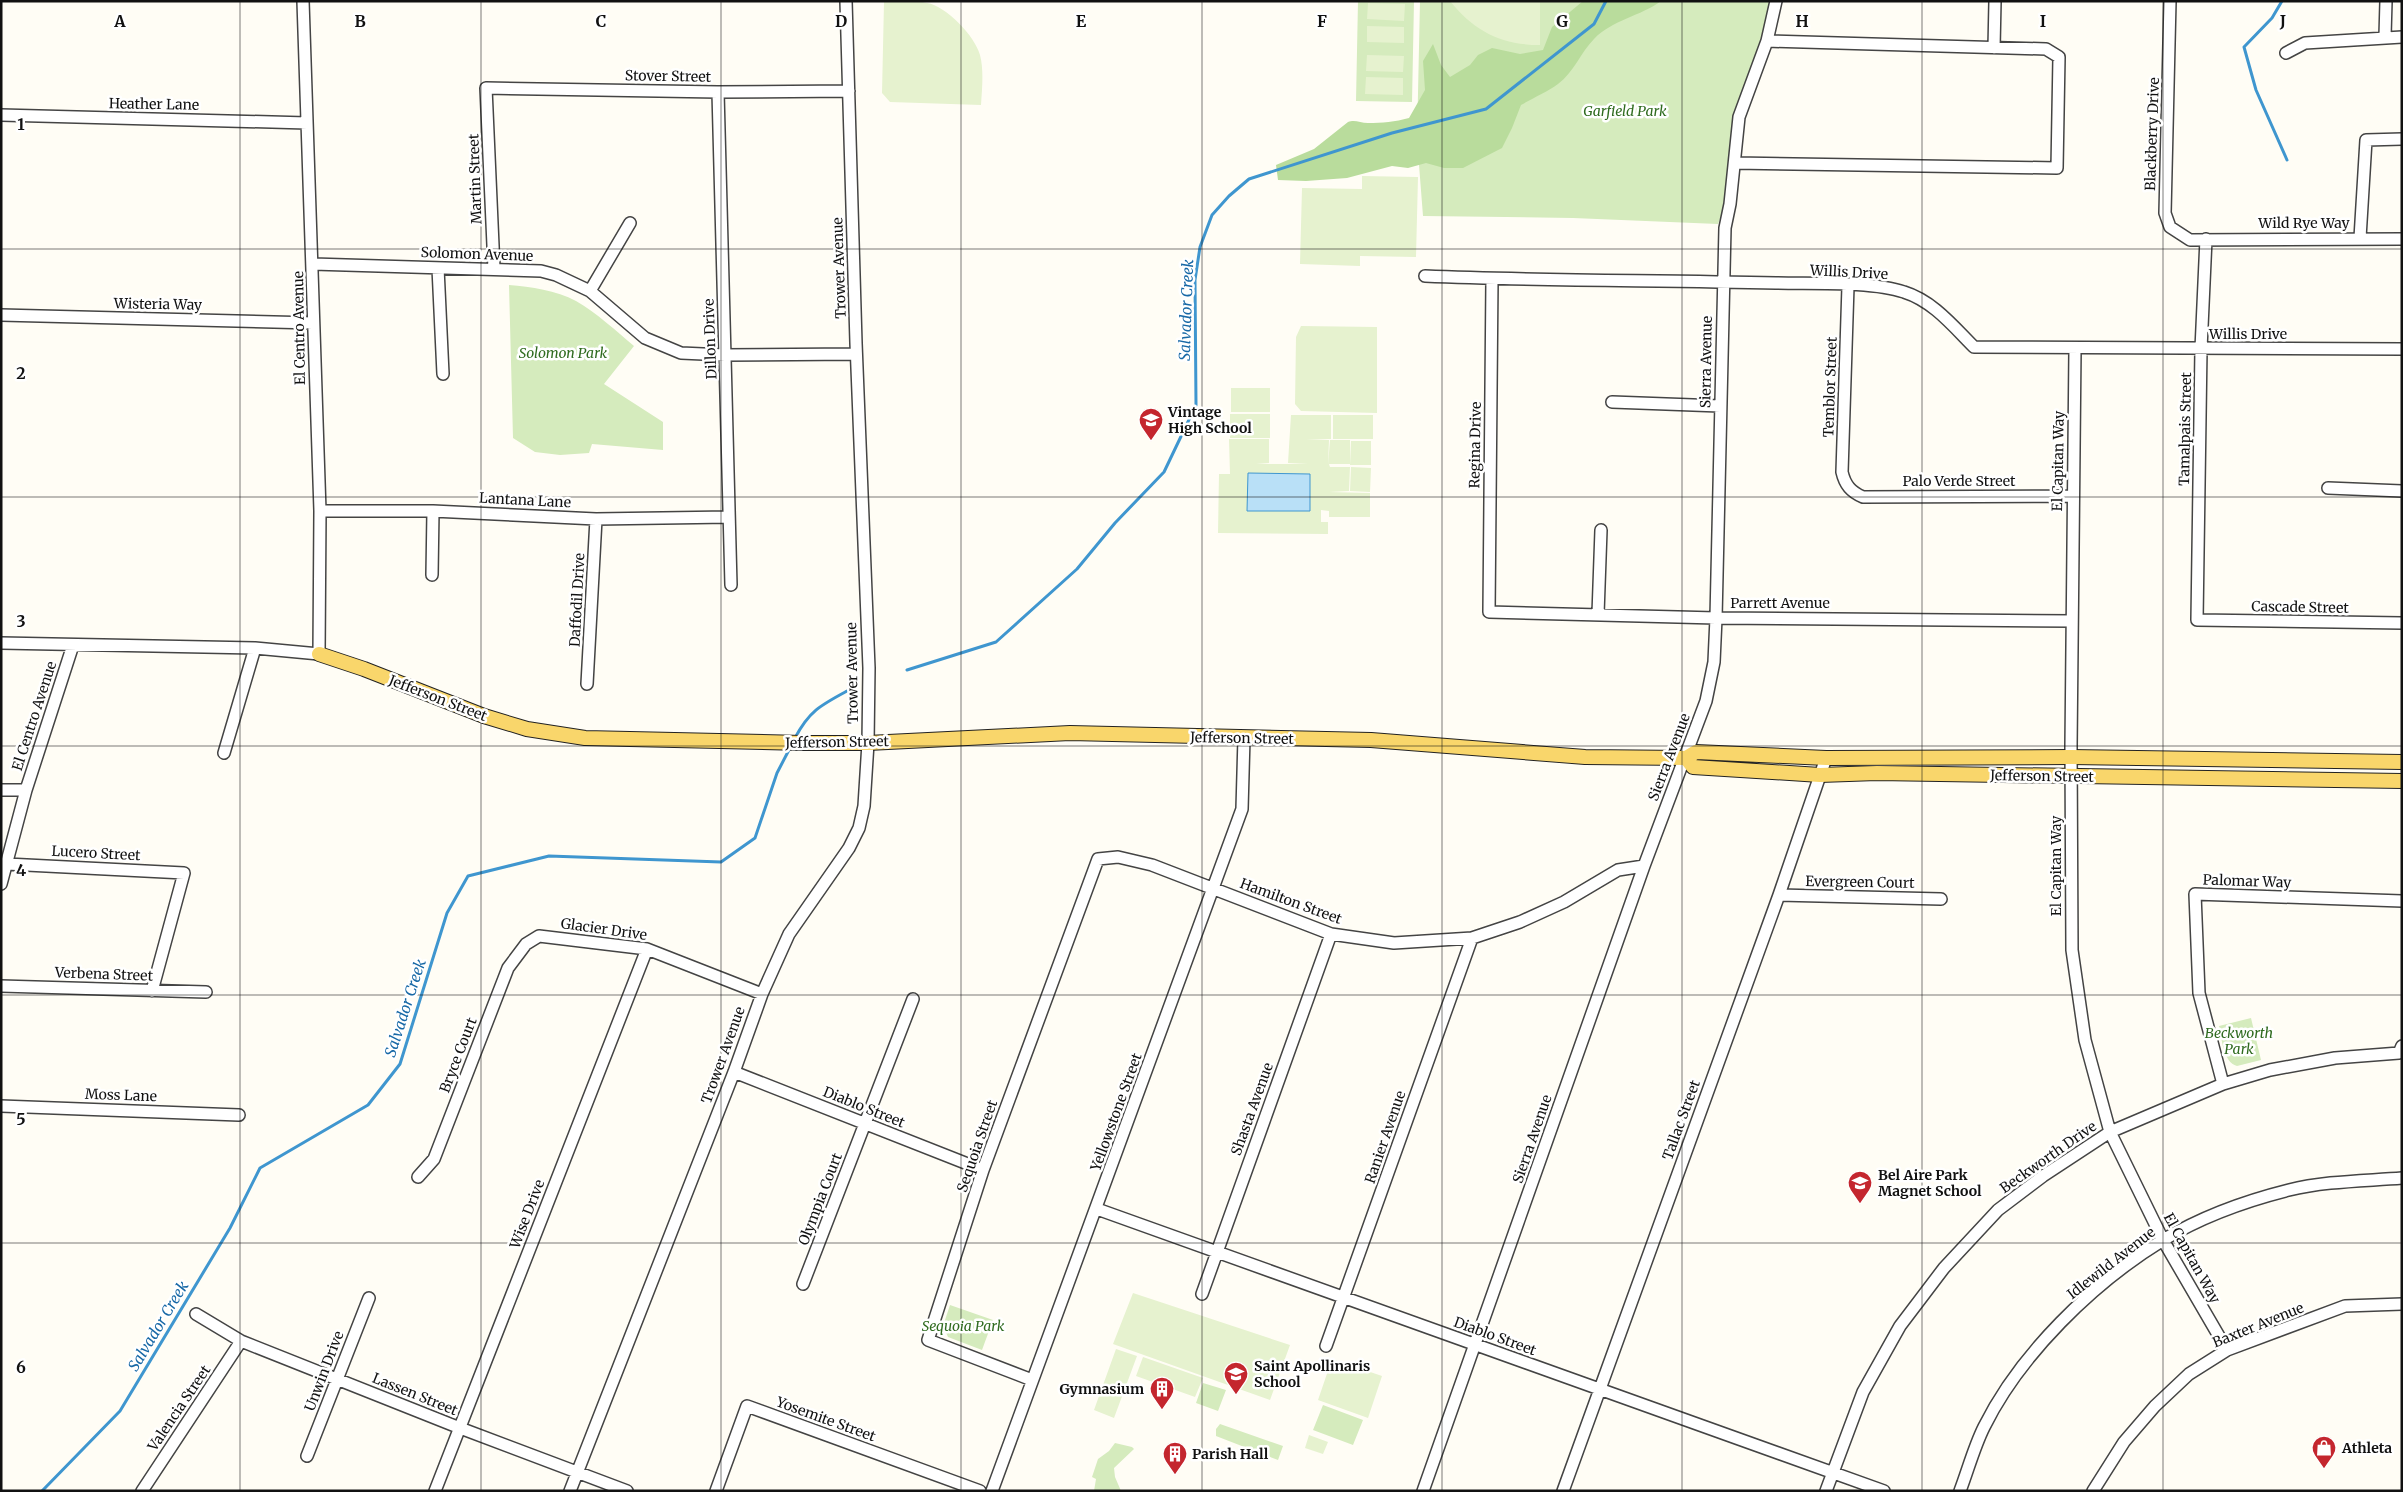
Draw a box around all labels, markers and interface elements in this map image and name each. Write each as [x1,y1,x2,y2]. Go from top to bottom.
text: A [113,11,126,31]
text: B [354,11,366,31]
text: C [596,11,606,31]
text: D [835,11,847,31]
text: E [1076,11,1087,31]
text: F [1317,11,1327,31]
text: G [1556,11,1568,31]
text: H [1795,11,1809,31]
text: I [2040,11,2046,31]
text: J [2279,11,2286,31]
street label: Stover Street [625,66,712,86]
street label: Blackberry Drive [2141,77,2163,191]
street label: Heather Lane [109,94,199,114]
park label: Garfield Park [1583,102,1667,120]
text: 1 [17,114,25,134]
street label: Martin Street [464,133,486,225]
street label: Wild Rye Way [2257,214,2351,232]
street label: Trower Avenue [828,217,850,319]
street label: Solomon Avenue [420,243,534,265]
water label: Salvador Creek [1175,258,1197,361]
street label: Willis Drive [1809,261,1888,283]
street label: El Centro Avenue [289,271,309,385]
street label: Wisteria Way [113,294,203,314]
street label: Dillon Drive [700,298,720,380]
street label: Sierra Avenue [1696,316,1716,408]
street label: Willis Drive [2208,325,2287,343]
street label: Temblor Street [1819,336,1841,438]
park label: Solomon Park [519,344,608,362]
text: 2 [16,363,26,383]
street label: Tamalpais Street [2175,371,2195,486]
street label: Regina Drive [1465,402,1485,488]
place label: Vintage High School [1167,403,1252,437]
school or university icon: Vintage High School [1138,407,1164,441]
street label: El Capitan Way [2048,410,2068,511]
street label: Palo Verde Street [1902,472,2016,490]
street label: Lantana Lane [479,489,571,511]
street label: Daffodil Drive [566,552,588,648]
street label: Parrett Avenue [1730,594,1830,612]
street label: Cascade Street [2251,597,2349,617]
text: 3 [16,611,26,631]
street label: Trower Avenue [842,622,862,724]
street label: El Centro Avenue [8,659,60,773]
street label: Jefferson Street [385,671,490,725]
street label: Sierra Avenue [1644,711,1694,803]
street label: Jefferson Street [1189,728,1295,748]
street label: Jefferson Street [784,732,890,752]
street label: Jefferson Street [1989,766,2095,786]
street label: El Capitan Way [2047,815,2065,916]
street label: Lucero Street [51,842,141,864]
text: 4 [16,860,26,880]
street label: Palomar Way [2202,870,2292,892]
street label: Evergreen Court [1805,872,1915,892]
street label: Hamilton Street [1238,874,1345,928]
street label: Glacier Drive [560,914,648,944]
water label: Salvador Creek [380,956,430,1059]
street label: Verbena Street [54,963,154,985]
street label: Trower Avenue [697,1004,749,1106]
street label: Bryce Court [435,1014,481,1095]
park label: Beckworth Park [2205,1024,2273,1058]
street label: Yellowstone Street [1086,1050,1146,1174]
street label: Shasta Avenue [1227,1060,1277,1158]
street label: Tallac Street [1658,1077,1704,1162]
street label: Diablo Street [821,1082,908,1132]
street label: Moss Lane [85,1085,157,1105]
street label: Ranier Avenue [1361,1088,1409,1186]
street label: Sierra Avenue [1508,1092,1556,1186]
street label: Sequoia Street [953,1097,1001,1195]
text: 5 [16,1109,26,1129]
street label: Beckworth Drive [1996,1117,2100,1197]
street label: Olympia Court [794,1150,846,1248]
place label: Bel Aire Park Magnet School [1878,1166,1982,1200]
school or university icon: Bel Aire Park Magnet School [1847,1170,1873,1204]
street label: Wise Drive [505,1177,548,1252]
street label: El Capitan Way [2160,1210,2225,1307]
street label: Idlewild Avenue [2063,1223,2159,1303]
water label: Salvador Creek [124,1277,193,1374]
street label: Baxter Avenue [2210,1298,2306,1352]
street label: Diablo Street [1451,1313,1539,1359]
park label: Sequoia Park [922,1317,1005,1335]
street label: Unwin Drive [300,1328,348,1414]
text: 6 [16,1357,26,1377]
place label: Saint Apollinaris School [1254,1357,1370,1391]
street label: Valencia Street [143,1361,215,1455]
school or university icon: Saint Apollinaris School [1223,1361,1249,1395]
street label: Lassen Street [370,1369,461,1419]
building icon: Gymnasium [1149,1376,1175,1410]
place label: Gymnasium [1060,1380,1144,1398]
street label: Yosemite Street [773,1392,879,1445]
shop icon: Athleta [2311,1435,2337,1469]
place label: Athleta [2341,1439,2392,1457]
building icon: Parish Hall [1162,1441,1188,1475]
place label: Parish Hall [1192,1445,1269,1463]

